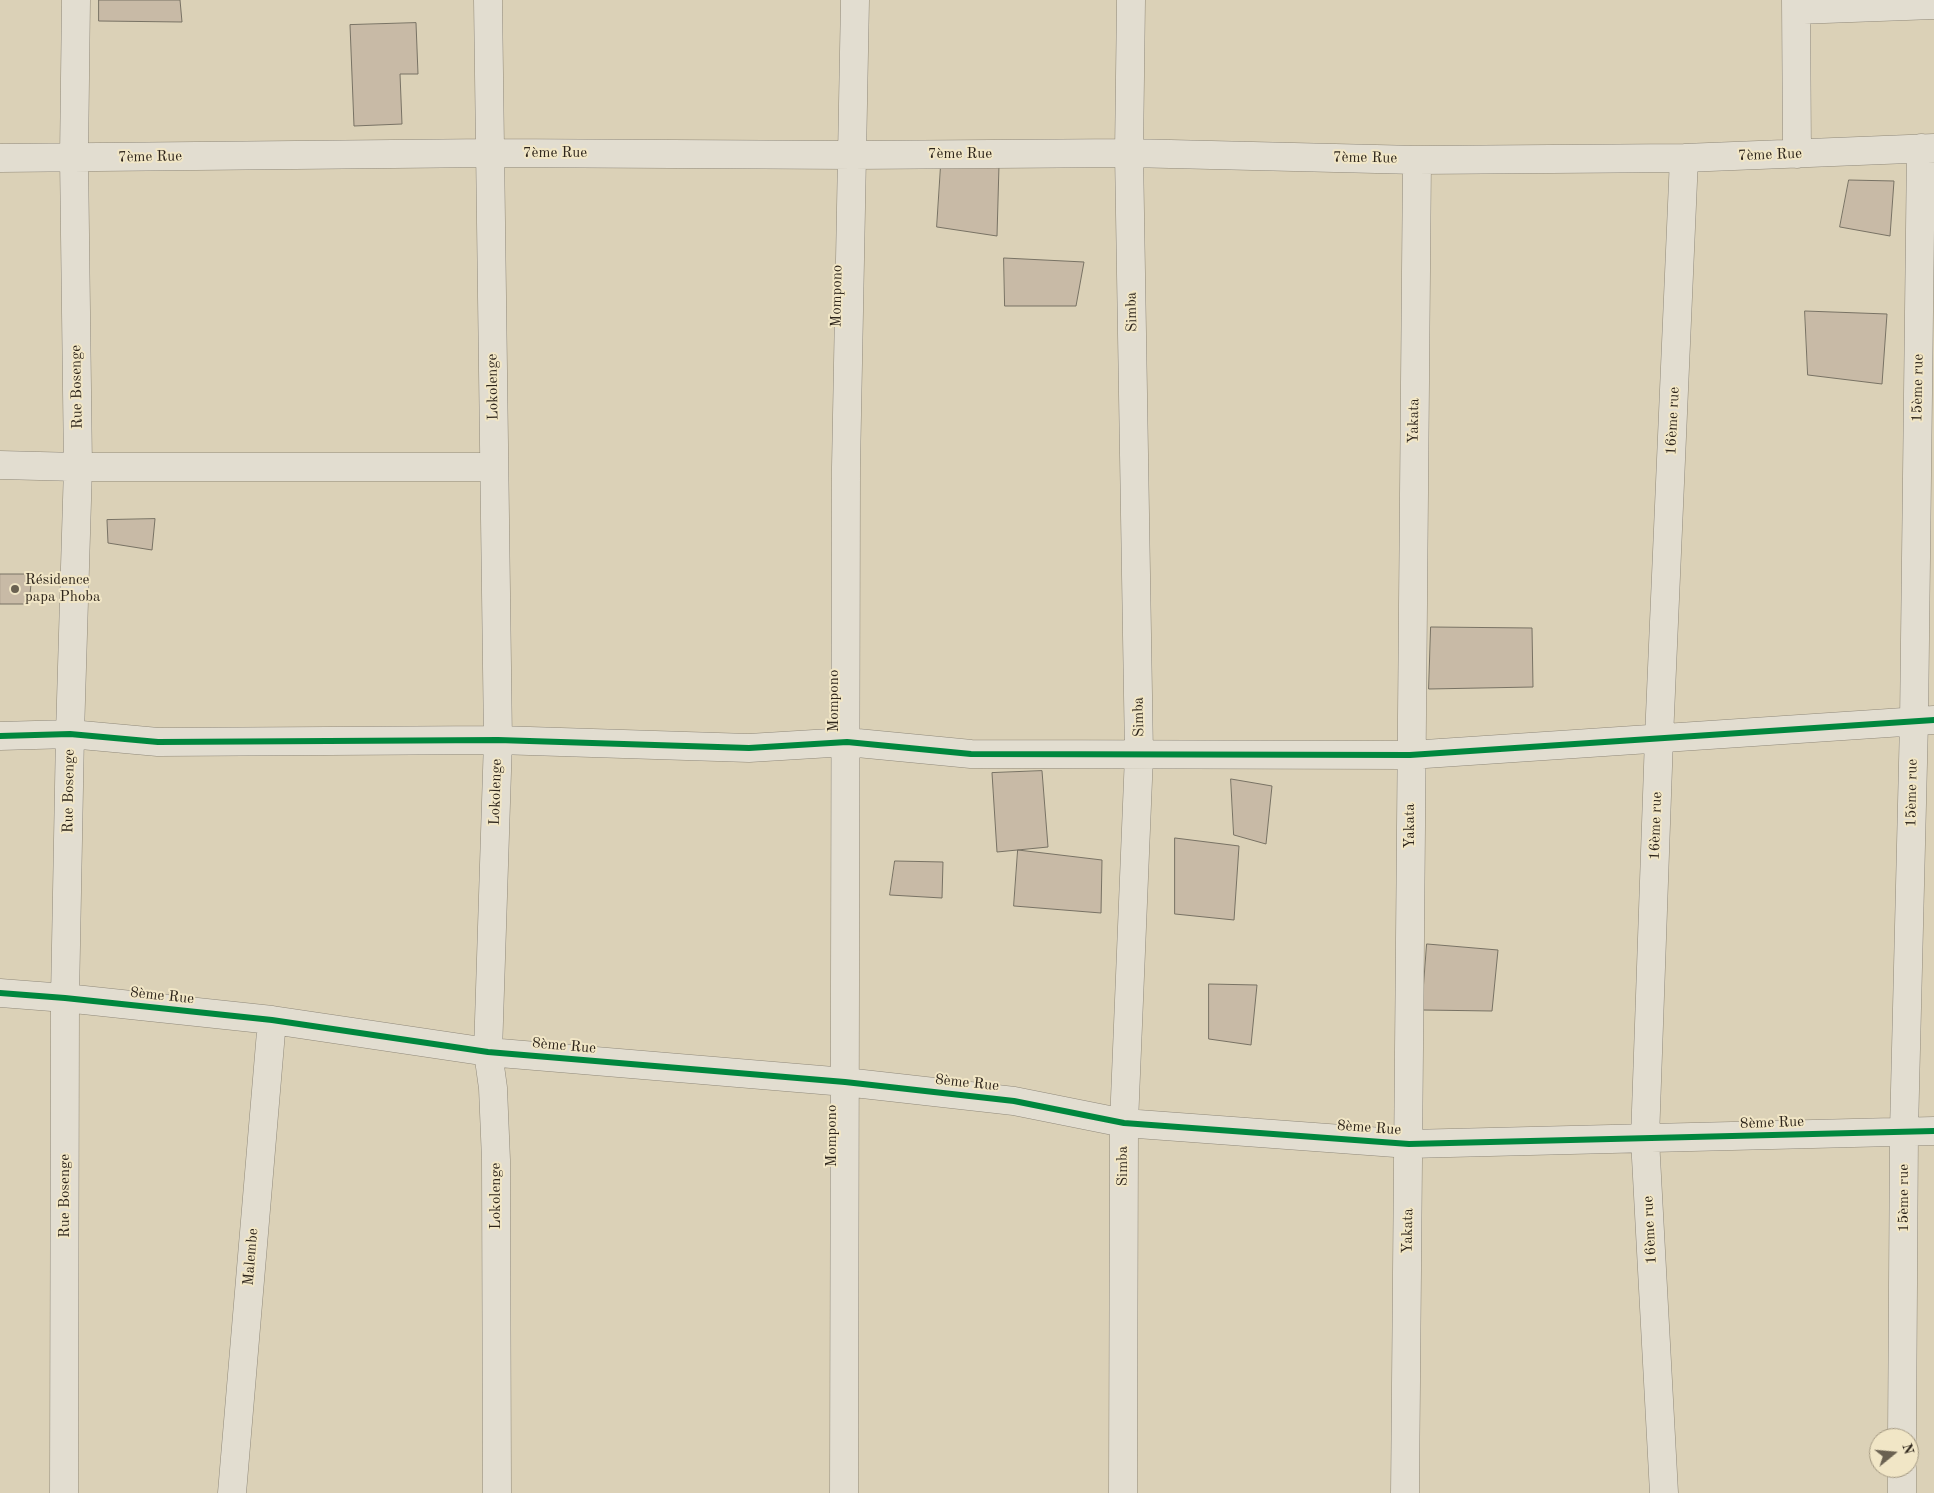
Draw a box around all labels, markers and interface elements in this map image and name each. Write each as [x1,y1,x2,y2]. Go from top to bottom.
street label: 7ème Rue [523,144,587,162]
street label: 7ème Rue [928,145,992,163]
street label: 7ème Rue [1738,145,1802,165]
street label: 7ème Rue [118,147,182,167]
street label: 7ème Rue [1333,148,1397,168]
street label: Mompono [827,265,847,327]
street label: Simba [1123,292,1141,332]
street label: Rue Bosenge [67,345,87,429]
street label: Lokolenge [483,353,503,421]
street label: 15ème rue [1908,354,1928,422]
street label: 16ème rue [1662,386,1684,456]
street label: Yakata [1405,398,1423,444]
place label: Résidence papa Phoba [25,571,100,606]
marker: Résidence papa Phoba [9,583,21,595]
street label: Mompono [825,670,843,732]
street label: Simba [1130,697,1148,737]
street label: Rue Bosenge [59,749,79,833]
street label: Lokolenge [486,758,506,826]
street label: 15ème rue [1902,759,1922,827]
street label: 16ème rue [1646,792,1666,860]
street label: Yakata [1401,803,1419,849]
street label: 8ème Rue [129,984,195,1008]
street label: 8ème Rue [531,1034,597,1058]
street label: 8ème Rue [934,1071,1000,1095]
street label: Mompono [823,1105,841,1167]
street label: 8ème Rue [1740,1113,1804,1133]
street label: 8ème Rue [1336,1117,1402,1139]
street label: Simba [1114,1146,1132,1186]
street label: Rue Bosenge [56,1154,74,1238]
street label: Lokolenge [487,1163,505,1229]
street label: 15ème rue [1895,1164,1913,1232]
street label: 16ème rue [1639,1195,1661,1265]
street label: Yakata [1399,1208,1417,1254]
street label: Malembe [240,1228,262,1286]
north arrow [1869,1428,1919,1478]
text: N [1899,1442,1916,1456]

